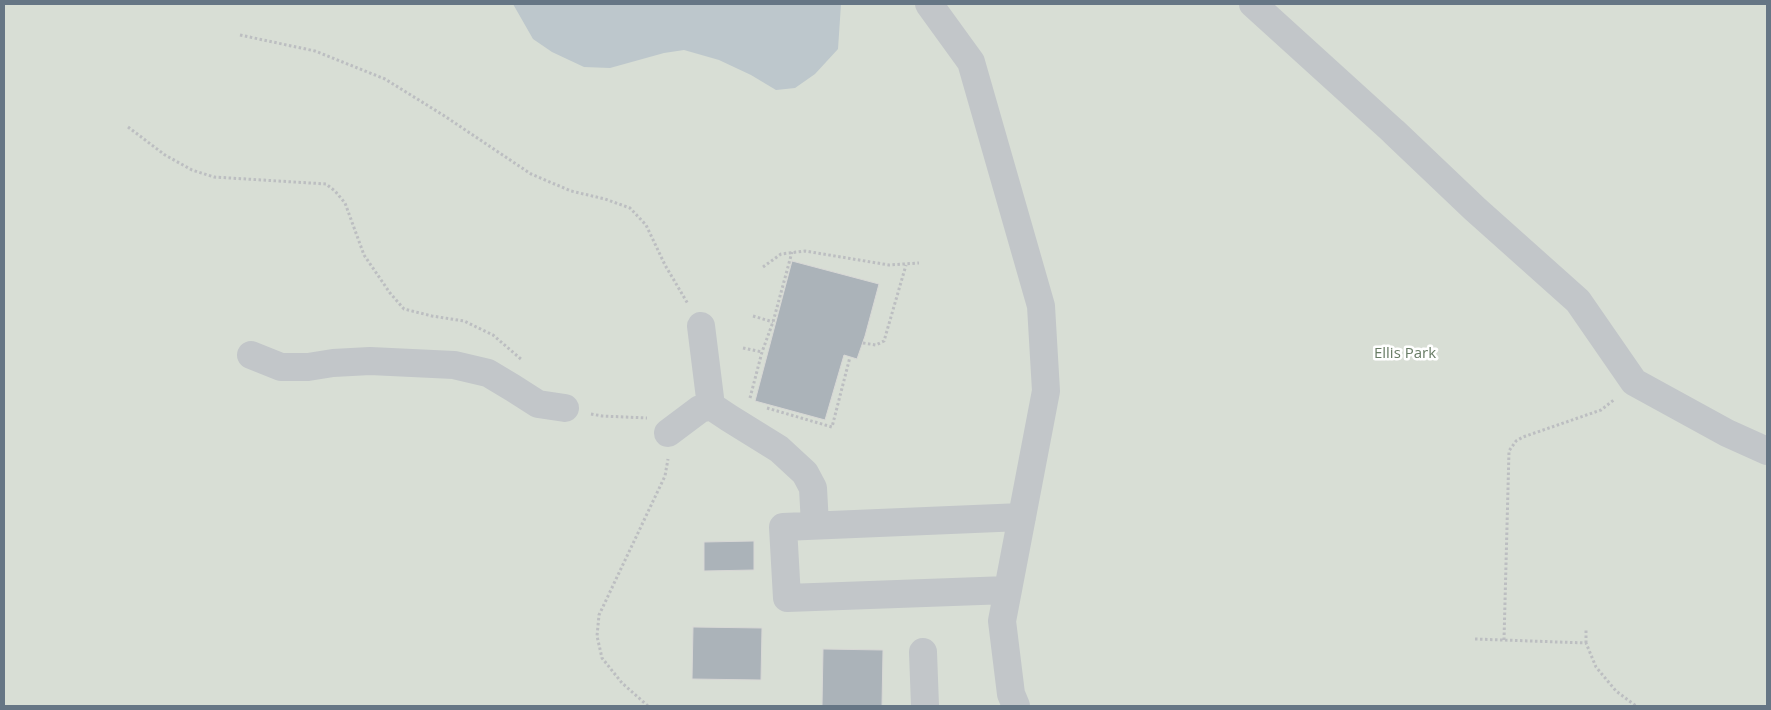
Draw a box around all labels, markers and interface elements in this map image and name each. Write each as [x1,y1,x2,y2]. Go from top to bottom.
park label: Ellis Park [1374,345,1436,363]

